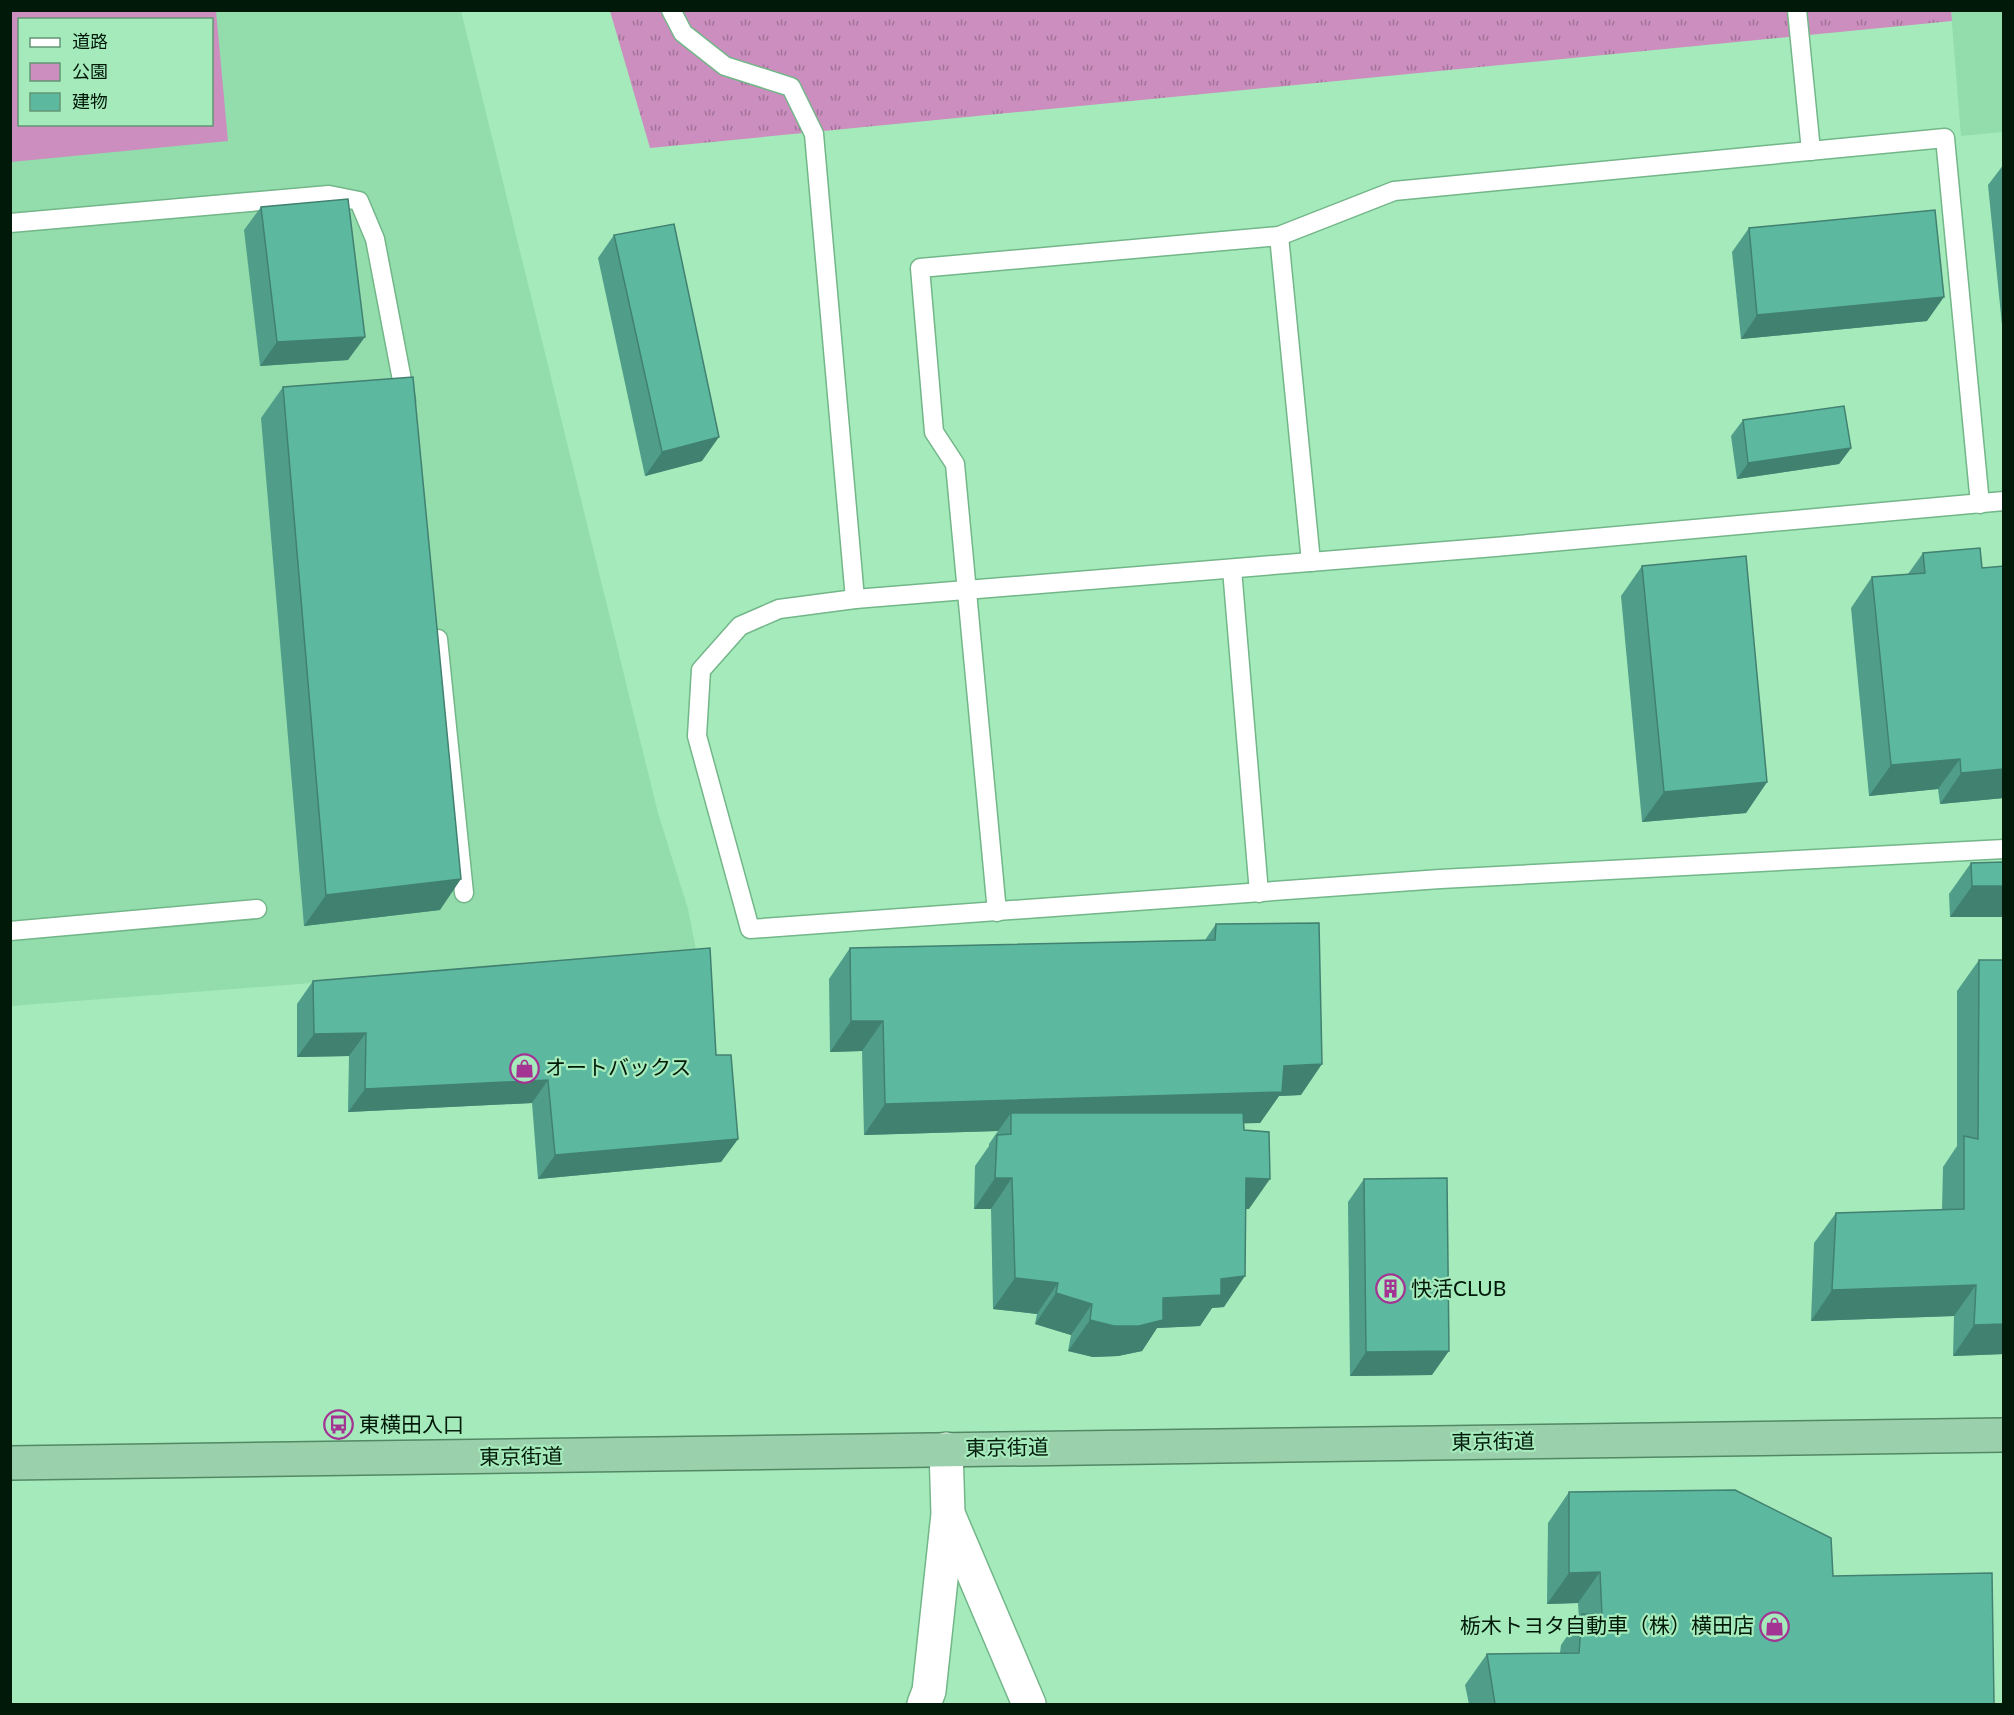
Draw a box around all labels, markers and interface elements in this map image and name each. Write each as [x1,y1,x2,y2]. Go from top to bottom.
legend [18,18,213,126]
text: 道路 [72,30,108,52]
text: 公園 [72,60,108,82]
text: 建物 [72,90,108,112]
shop icon: オートバックス [508,1052,540,1084]
place label: オートバックス [545,1054,691,1079]
building icon: 快活CLUB [1374,1273,1406,1305]
place label: 快活CLUB [1411,1275,1506,1300]
bus stop icon: 東横田入口 [322,1409,354,1441]
place label: 東横田入口 [359,1411,464,1436]
street label: 東京街道 [1451,1427,1535,1454]
street label: 東京街道 [965,1433,1049,1460]
street label: 東京街道 [479,1442,563,1469]
shop icon: 栃木トヨタ自動車（株）横田店 [1759,1610,1791,1642]
place label: 栃木トヨタ自動車（株）横田店 [1460,1612,1754,1637]

